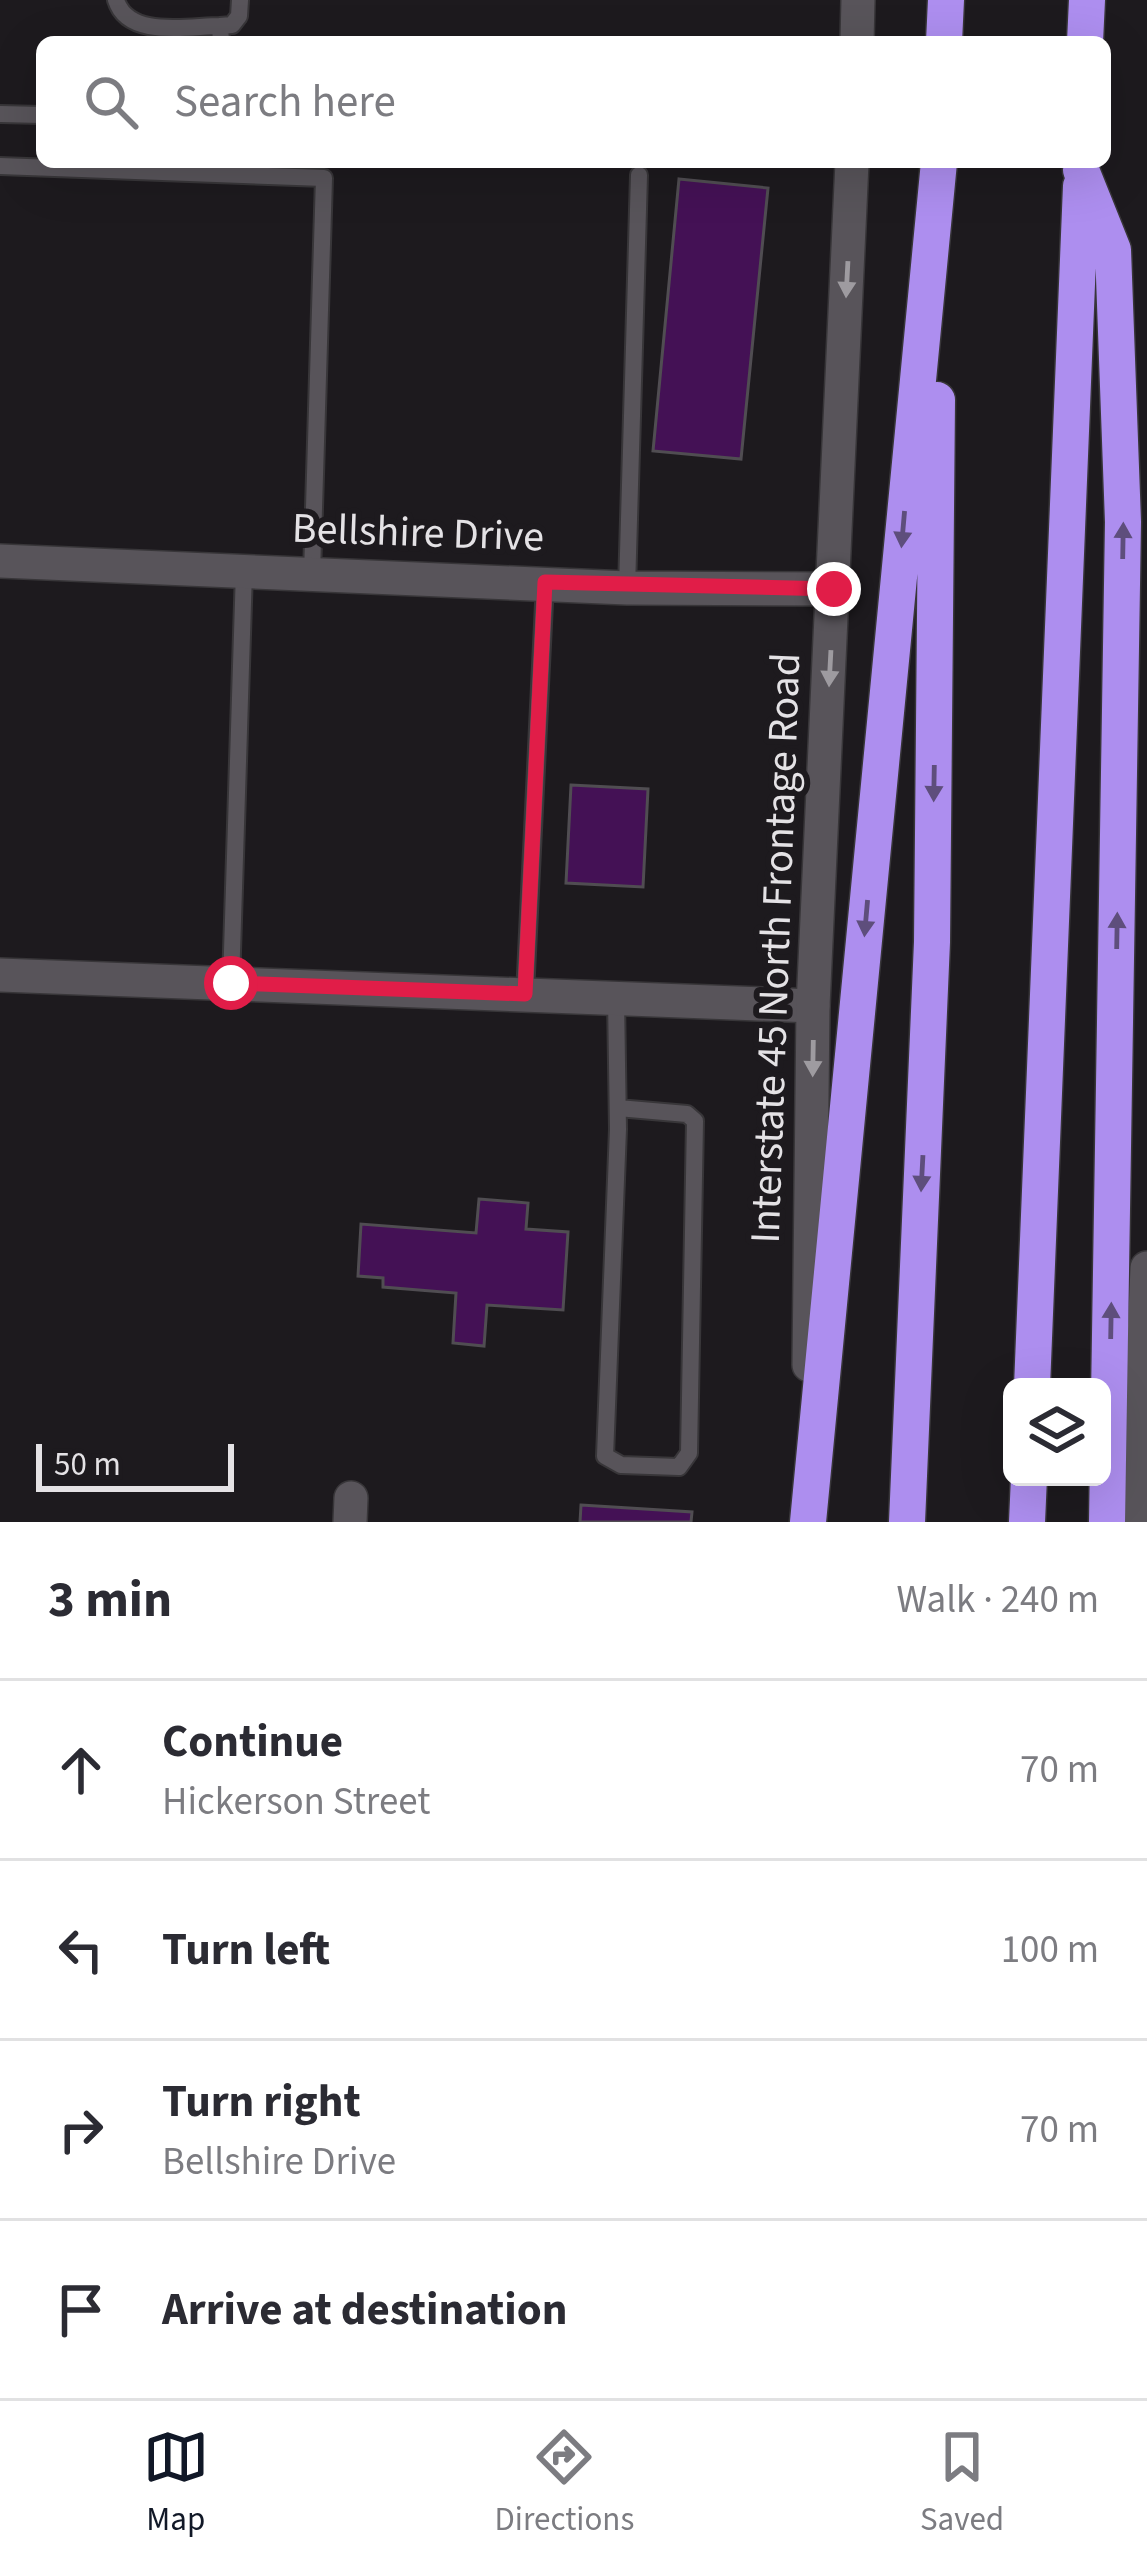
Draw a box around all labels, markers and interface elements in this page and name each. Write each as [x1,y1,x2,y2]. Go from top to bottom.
search box [36,36,1111,168]
icon: search [78,69,144,135]
text: Search here [174,70,396,134]
one-way arrow [837,261,856,299]
street label: Bellshire Drive [291,499,545,567]
one-way arrow [893,511,912,548]
one-way arrow [1113,521,1133,559]
route end [807,562,861,616]
one-way arrow [820,650,839,688]
street label: Interstate 45 North Frontage Road [736,652,816,1244]
one-way arrow [924,765,943,803]
one-way arrow [856,899,875,937]
one-way arrow [1108,911,1127,949]
route start [204,956,258,1010]
one-way arrow [803,1040,822,1078]
one-way arrow [912,1155,931,1193]
one-way arrow [1101,1301,1121,1339]
map controls [1003,1378,1111,1486]
button: layers [1003,1378,1111,1486]
scale bar [36,1438,234,1491]
text: 50 m [54,1441,121,1488]
text: 3 min [48,1564,172,1636]
text: Walk · 240 m [896,1572,1099,1628]
text: Continue [162,1710,343,1774]
icon: ahead [48,1737,114,1803]
text: 70 m [1020,1742,1099,1798]
text: Hickerson Street [162,1774,430,1830]
icon: left [48,1917,114,1983]
text: Turn left [162,1918,330,1982]
text: 100 m [1001,1922,1099,1978]
text: Turn right [162,2070,361,2134]
icon: right [48,2097,114,2163]
text: 70 m [1020,2102,1099,2158]
text: Bellshire Drive [162,2134,396,2190]
icon: arrive [48,2277,114,2343]
text: Arrive at destination [162,2278,567,2342]
tab: Map [143,2424,209,2543]
tab: Directions [495,2424,634,2543]
tab: Saved [920,2424,1004,2543]

